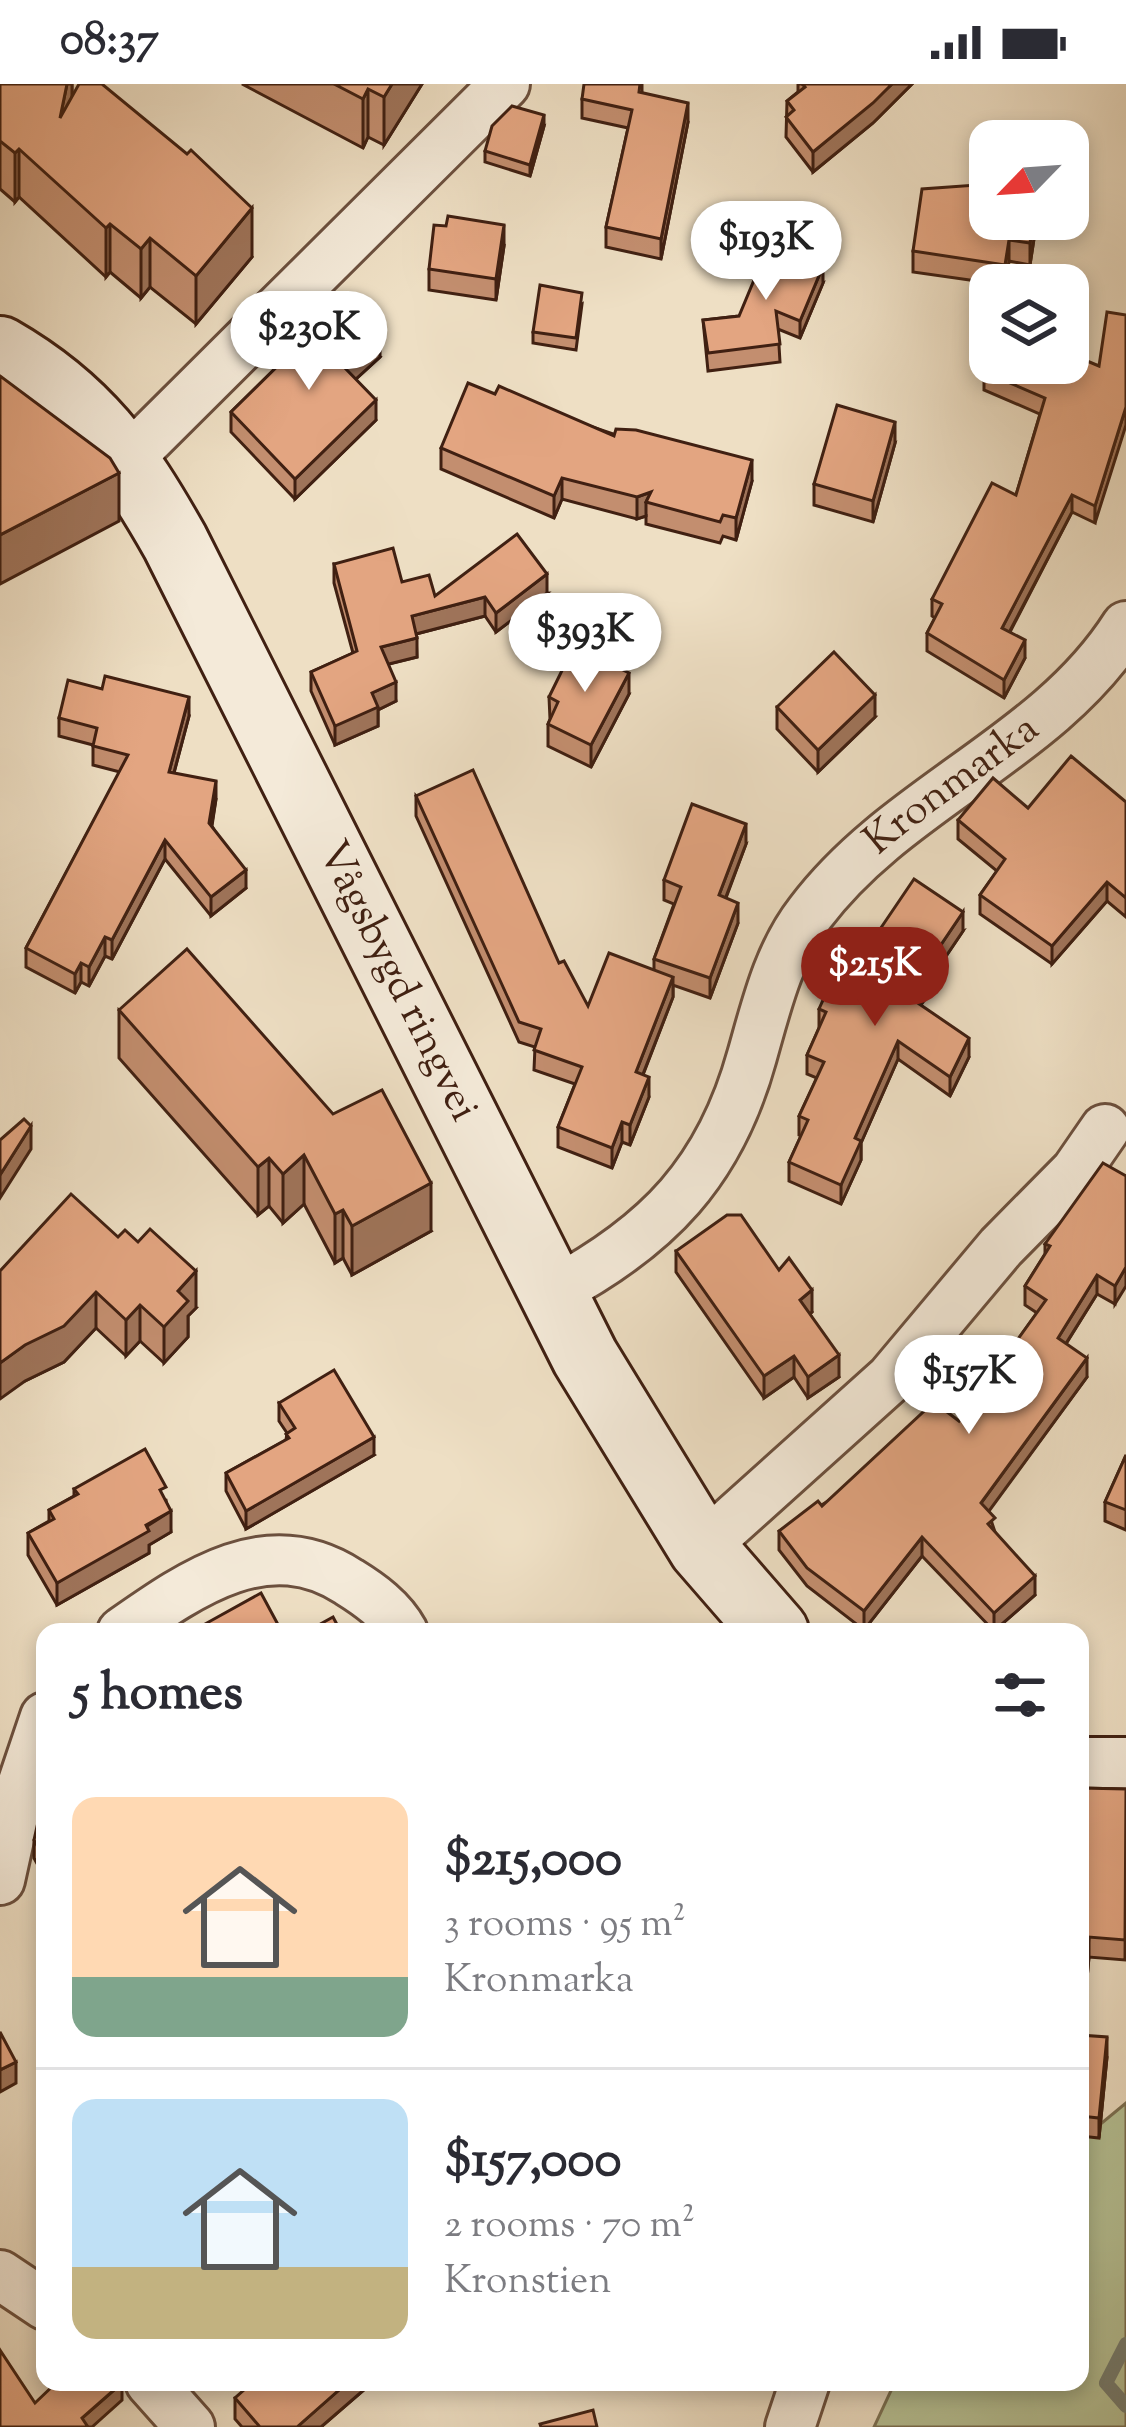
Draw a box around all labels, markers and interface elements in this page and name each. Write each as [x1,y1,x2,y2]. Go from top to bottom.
text: 08:37 [60,10,159,75]
north arrow [969,120,1089,240]
map controls [969,120,1089,384]
pin: $193K [682,201,850,303]
text: $193K [718,212,814,268]
button: layers [969,264,1089,384]
pin: $230K [225,291,393,393]
text: $230K [257,302,361,358]
pin: $393K [501,593,669,695]
text: $393K [535,604,635,660]
street label: Kronmarka [852,701,1053,871]
street label: Vågsbygd ringvei [301,831,492,1132]
pin: $215K [791,927,959,1029]
text: $215K [828,938,922,994]
pin: $157K [885,1335,1053,1437]
text: $157K [921,1346,1017,1402]
text: 5 homes [72,1659,243,1732]
icon: filters [987,1662,1053,1728]
text: $215,000 [444,1825,622,1898]
icon: home [168,1845,312,1989]
text: 3 rooms · 95 m² [444,1898,686,1954]
text: Kronmarka [444,1954,634,2010]
text: $157,000 [444,2126,621,2199]
icon: home [168,2147,312,2291]
text: 2 rooms · 70 m² [444,2199,695,2255]
text: Kronstien [444,2255,611,2311]

